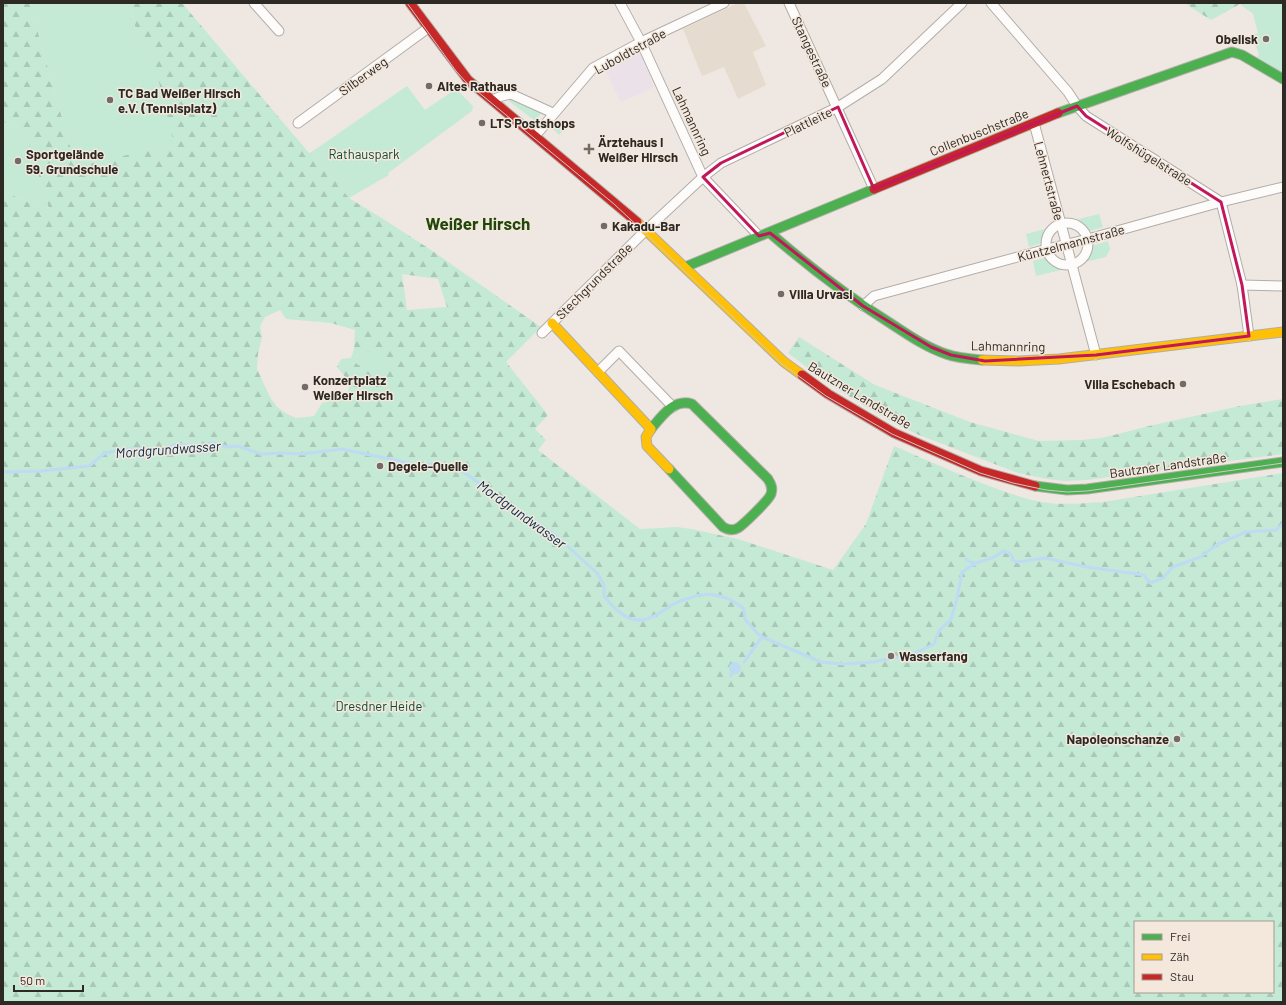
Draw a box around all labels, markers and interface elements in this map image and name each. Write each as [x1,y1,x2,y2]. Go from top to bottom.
street label: Stangestraße [789,14,835,90]
street label: Luboldtstraße [591,25,669,77]
place label: Obelisk [1216,31,1258,47]
marker: Obelisk [1261,34,1271,44]
street label: Silberweg [336,53,390,99]
place label: Altes Rathaus [437,78,518,94]
marker: Altes Rathaus [424,81,434,91]
street label: Lahmannring [669,84,715,158]
place label: TC Bad Weißer Hirsch e.V. (Tennisplatz) [118,85,241,116]
marker: TC Bad Weißer Hirsch e.V. (Tennisplatz) [105,95,115,105]
street label: Plattleite [781,104,835,140]
street label: Collenbuschstraße [927,105,1031,159]
place label: LTS Postshops [490,115,576,131]
marker: LTS Postshops [477,118,487,128]
street label: Wolfshügelstraße [1103,123,1195,189]
place label: Ärztehaus I Weißer Hirsch [598,134,678,165]
street label: Lehnertstraße [1031,140,1067,222]
marker: Ärztehaus I Weißer Hirsch [583,143,595,155]
place label: Sportgelände 59. Grundschule [26,146,118,177]
park label: Rathauspark [328,146,400,162]
marker: Sportgelände 59. Grundschule [13,156,23,166]
district label: Weißer Hirsch [426,213,530,233]
place label: Kakadu-Bar [612,218,680,234]
marker: Kakadu-Bar [599,221,609,231]
street label: Küntzelmannstraße [1016,221,1126,265]
street label: Stechgrundstraße [552,239,636,323]
place label: Villa Urvasi [789,286,853,302]
marker: Villa Urvasi [776,289,786,299]
street label: Lahmannring [971,337,1045,355]
street label: Bautzner Landstraße [805,358,915,432]
place label: Konzertplatz Weißer Hirsch [313,372,393,403]
place label: Villa Eschebach [1084,376,1175,392]
marker: Villa Eschebach [1178,379,1188,389]
marker: Konzertplatz Weißer Hirsch [300,382,310,392]
water label: Mordgrundwasser [115,437,222,461]
street label: Bautzner Landstraße [1108,449,1228,481]
place label: Degele-Quelle [388,458,468,474]
marker: Degele-Quelle [375,461,385,471]
water label: Mordgrundwasser [474,476,571,552]
place label: Wasserfang [899,648,968,664]
marker: Wasserfang [886,651,896,661]
park label: Dresdner Heide [336,698,422,714]
place label: Napoleonschanze [1067,731,1169,747]
marker: Napoleonschanze [1172,734,1182,744]
legend [1134,921,1274,993]
text: Frei [1170,929,1190,943]
text: Zäh [1170,949,1189,963]
scale bar [14,967,83,993]
text: Stau [1170,969,1194,983]
text: 50 m [20,973,45,987]

